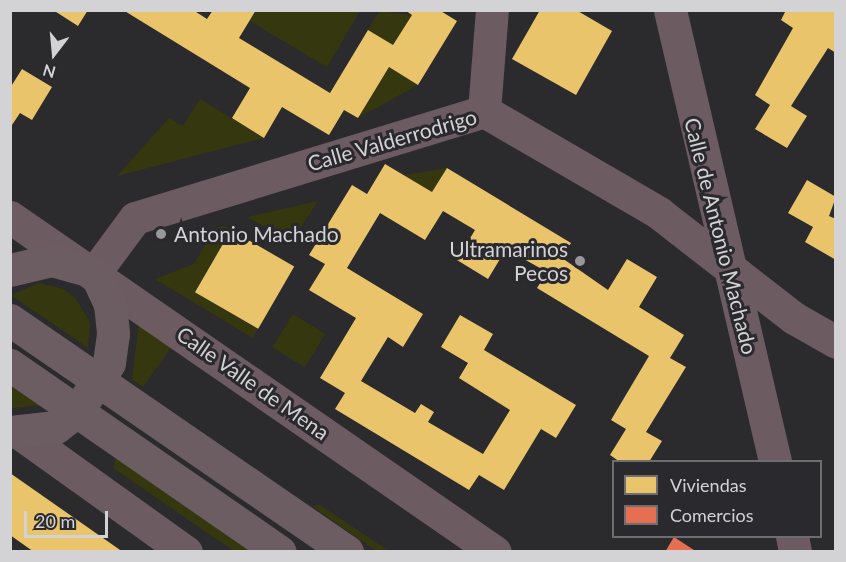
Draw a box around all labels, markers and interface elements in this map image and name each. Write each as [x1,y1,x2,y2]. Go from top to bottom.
north arrow [24,24,84,84]
text: N [40,61,57,83]
street label: Calle Valderrodrigo [304,104,480,176]
street label: Calle de Antonio Machado [679,115,763,357]
place label: Antonio Machado [174,221,339,247]
marker: Antonio Machado [152,225,170,243]
place label: Ultramarinos Pecos [449,236,568,286]
marker: Ultramarinos Pecos [573,254,587,268]
street label: Calle Valle de Mena [172,321,334,445]
legend [612,460,822,538]
text: Viviendas [670,474,746,496]
scale bar [27,499,111,537]
text: Comercios [670,504,753,526]
text: 20 m [35,510,75,532]

